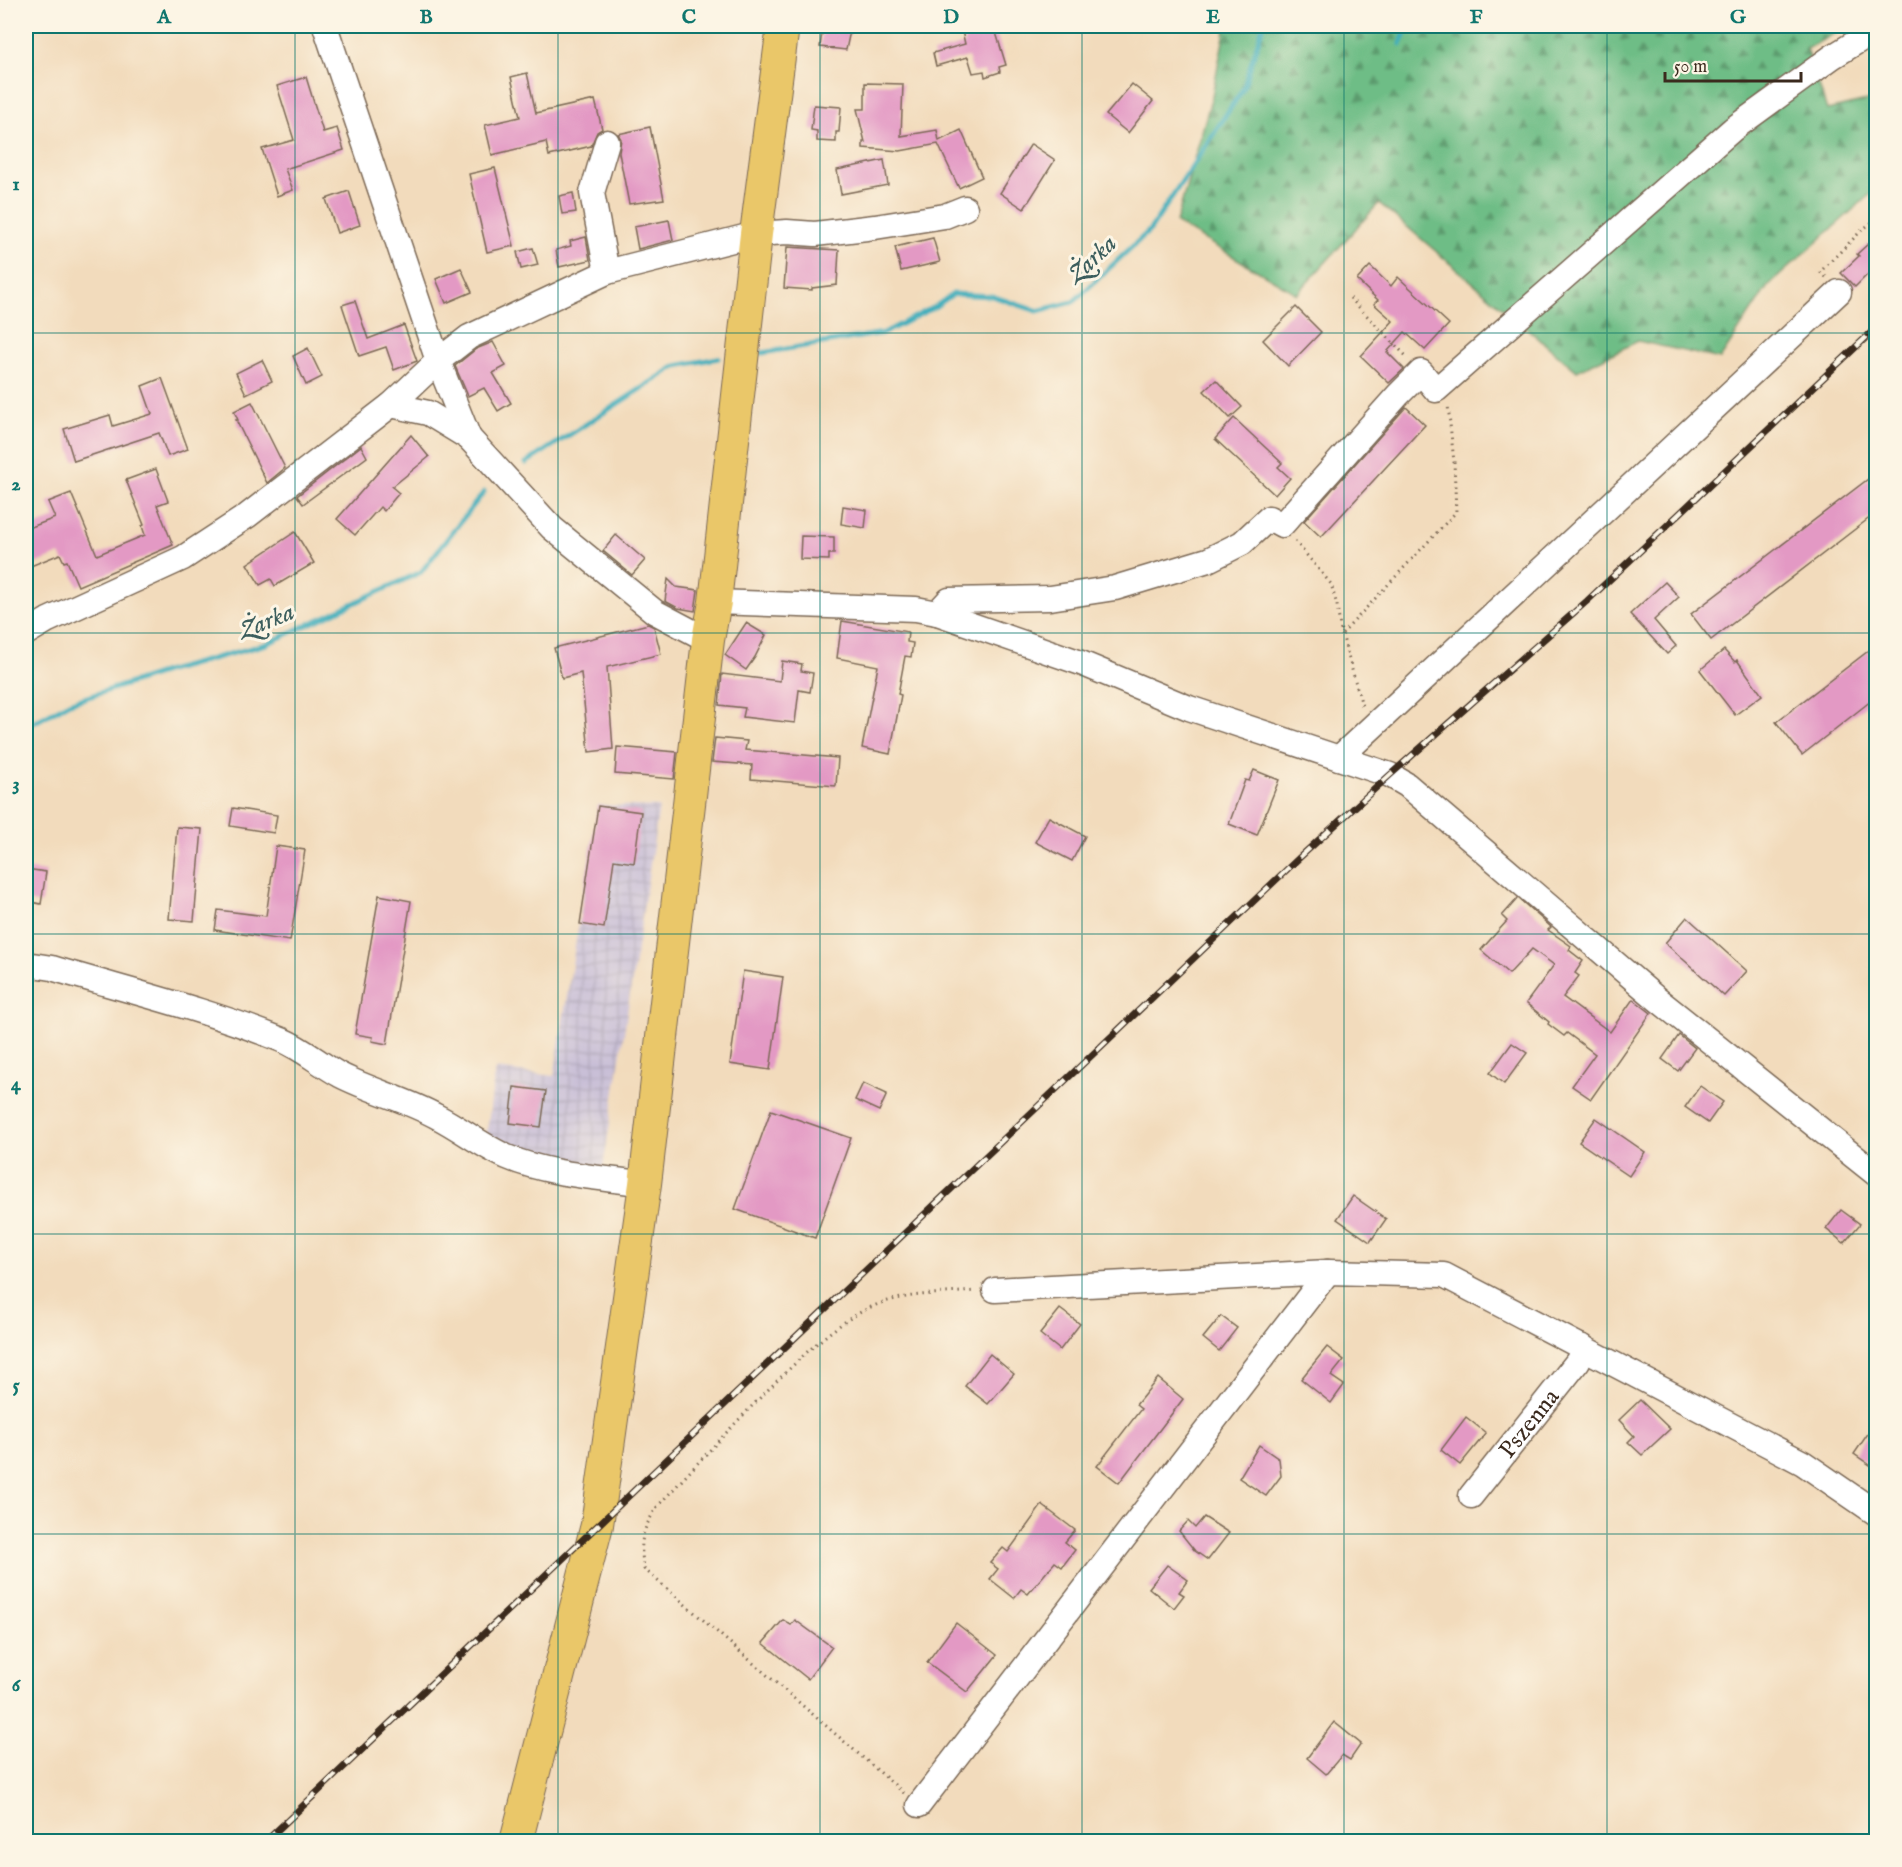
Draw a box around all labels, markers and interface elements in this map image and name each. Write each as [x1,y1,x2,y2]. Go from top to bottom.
text: A [156,5,172,30]
text: B [419,5,433,30]
text: C [682,5,696,30]
text: D [943,5,959,30]
text: E [1206,5,1220,30]
text: F [1470,5,1483,30]
text: G [1730,5,1747,30]
scale bar [1665,45,1802,83]
text: 50 m [1674,56,1707,79]
text: 1 [12,172,20,197]
water label: Żarka [1058,228,1125,293]
text: 2 [11,472,21,497]
water label: Żarka [232,595,300,649]
text: 3 [12,772,20,797]
text: 4 [11,1072,22,1097]
text: 5 [12,1373,20,1398]
street label: Pszenna [1493,1382,1567,1465]
text: 6 [12,1673,22,1698]

